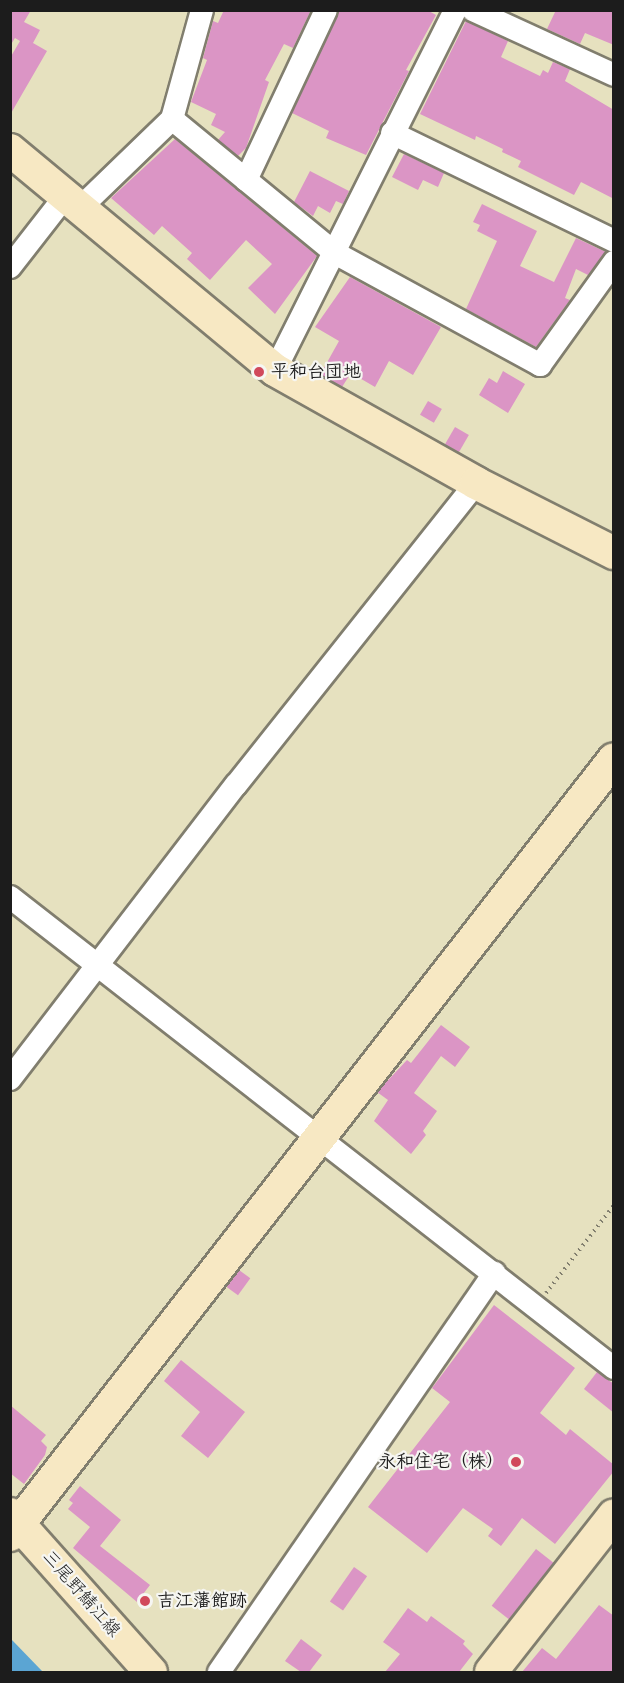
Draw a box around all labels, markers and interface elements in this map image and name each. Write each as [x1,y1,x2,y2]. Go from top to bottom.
place label: 平和台団地 [271,361,361,383]
marker: 平和台団地 [252,365,266,379]
place label: 永和住宅（株） [378,1451,504,1473]
marker: 永和住宅（株） [509,1455,523,1469]
street label: 三尾野鯖江線 [37,1546,125,1642]
place label: 吉江藩館跡 [157,1590,247,1612]
marker: 吉江藩館跡 [138,1594,152,1608]

